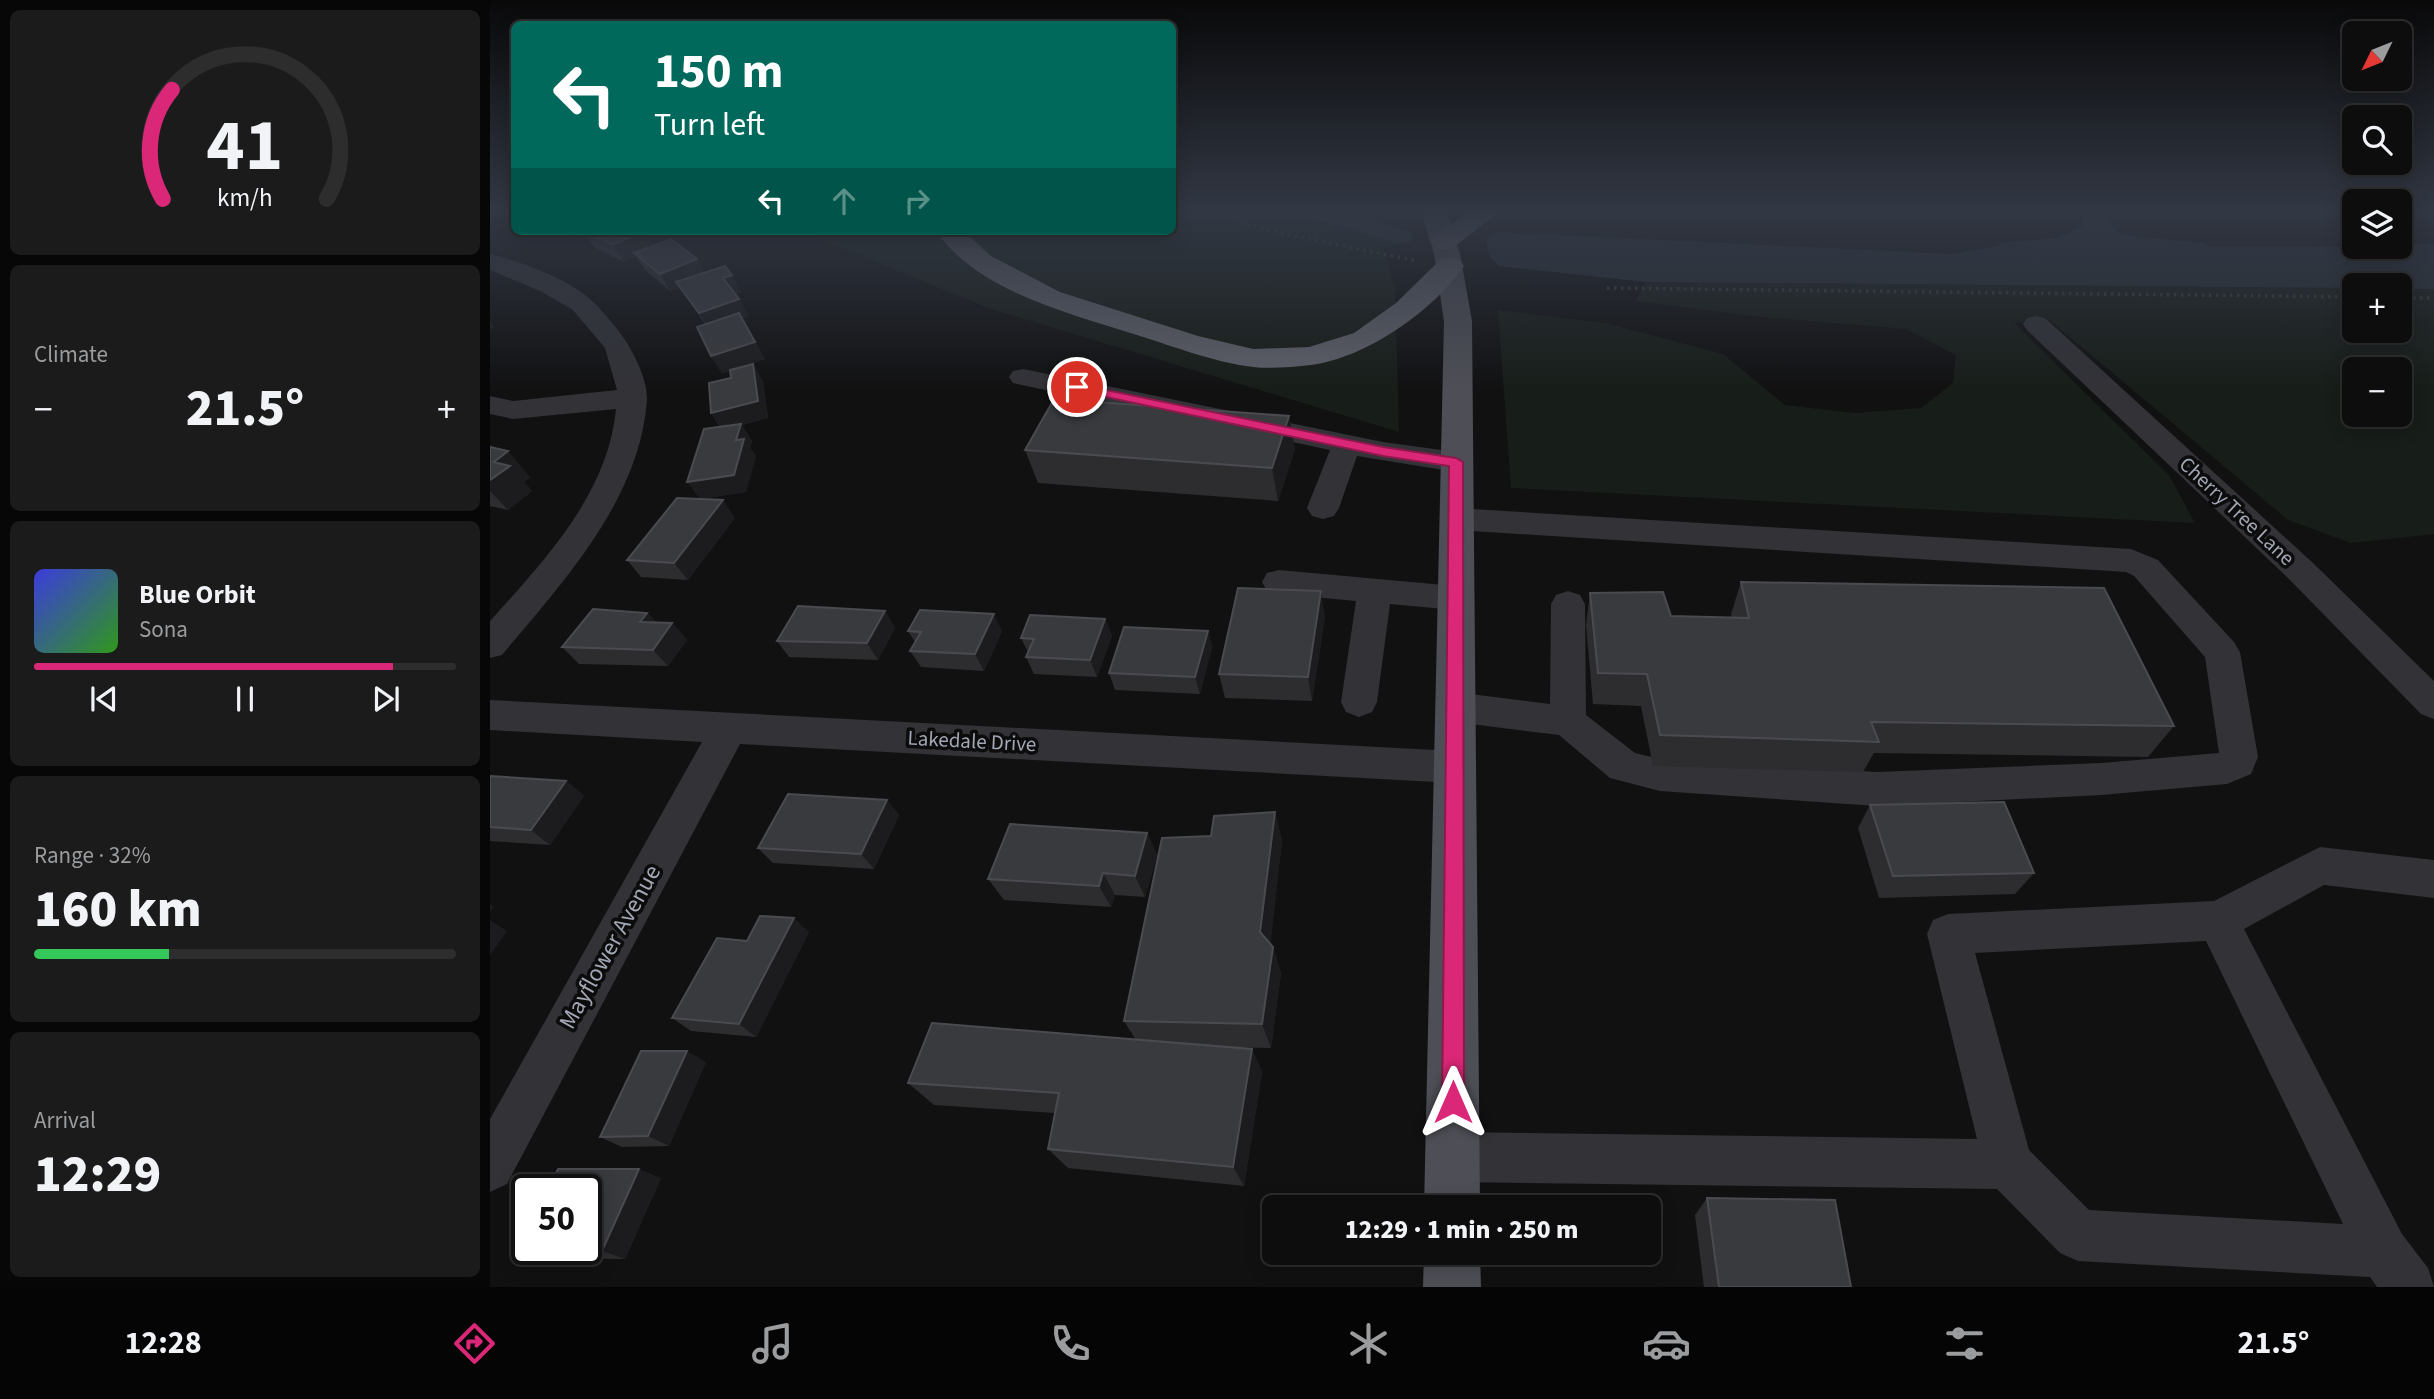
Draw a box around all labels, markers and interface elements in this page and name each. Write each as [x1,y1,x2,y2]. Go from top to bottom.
north arrow [2342,21,2412,91]
map controls [2342,21,2412,427]
text: 150 m [654,37,783,107]
icon: left [539,49,630,140]
text: 41 [207,94,283,198]
text: Turn left [654,102,765,148]
button: search [2342,105,2412,175]
text: km/h [217,180,273,216]
icon: left [752,182,790,220]
icon: ahead [825,182,863,220]
icon: right [898,182,936,220]
button: layers [2342,189,2412,259]
button: + [2342,273,2412,343]
text: Climate [34,338,108,371]
pin [1047,357,1107,417]
button: − [2342,357,2412,427]
icon: arrive [1058,368,1096,406]
text: 21.5° [186,372,304,446]
text: − [34,383,53,437]
text: + [437,383,456,437]
street label: Cherry Tree Lane [2173,450,2301,572]
text: Blue Orbit [139,576,256,613]
text: Sona [139,613,188,646]
icon: previous [85,680,123,718]
icon: pause [226,680,264,718]
icon: next [367,680,405,718]
street label: Lakedale Drive [907,723,1037,759]
text: Range · 32% [34,839,151,872]
street label: Mayflower Avenue [550,859,670,1035]
text: 160 km [34,873,202,947]
position arrow [1416,1065,1490,1139]
text: Arrival [34,1104,96,1137]
text: 12:29 [34,1138,161,1212]
speed limit sign: 50 [511,1174,602,1265]
text: 12:29 · 1 min · 250 m [1345,1211,1578,1248]
icon: directions [450,1319,499,1368]
icon: music [748,1319,797,1368]
icon: phone [1046,1319,1095,1368]
icon: climate [1344,1319,1393,1368]
icon: car [1642,1319,1691,1368]
icon: filters [1940,1319,1989,1368]
text: 12:28 [124,1320,202,1366]
text: 21.5° [2238,1320,2309,1366]

